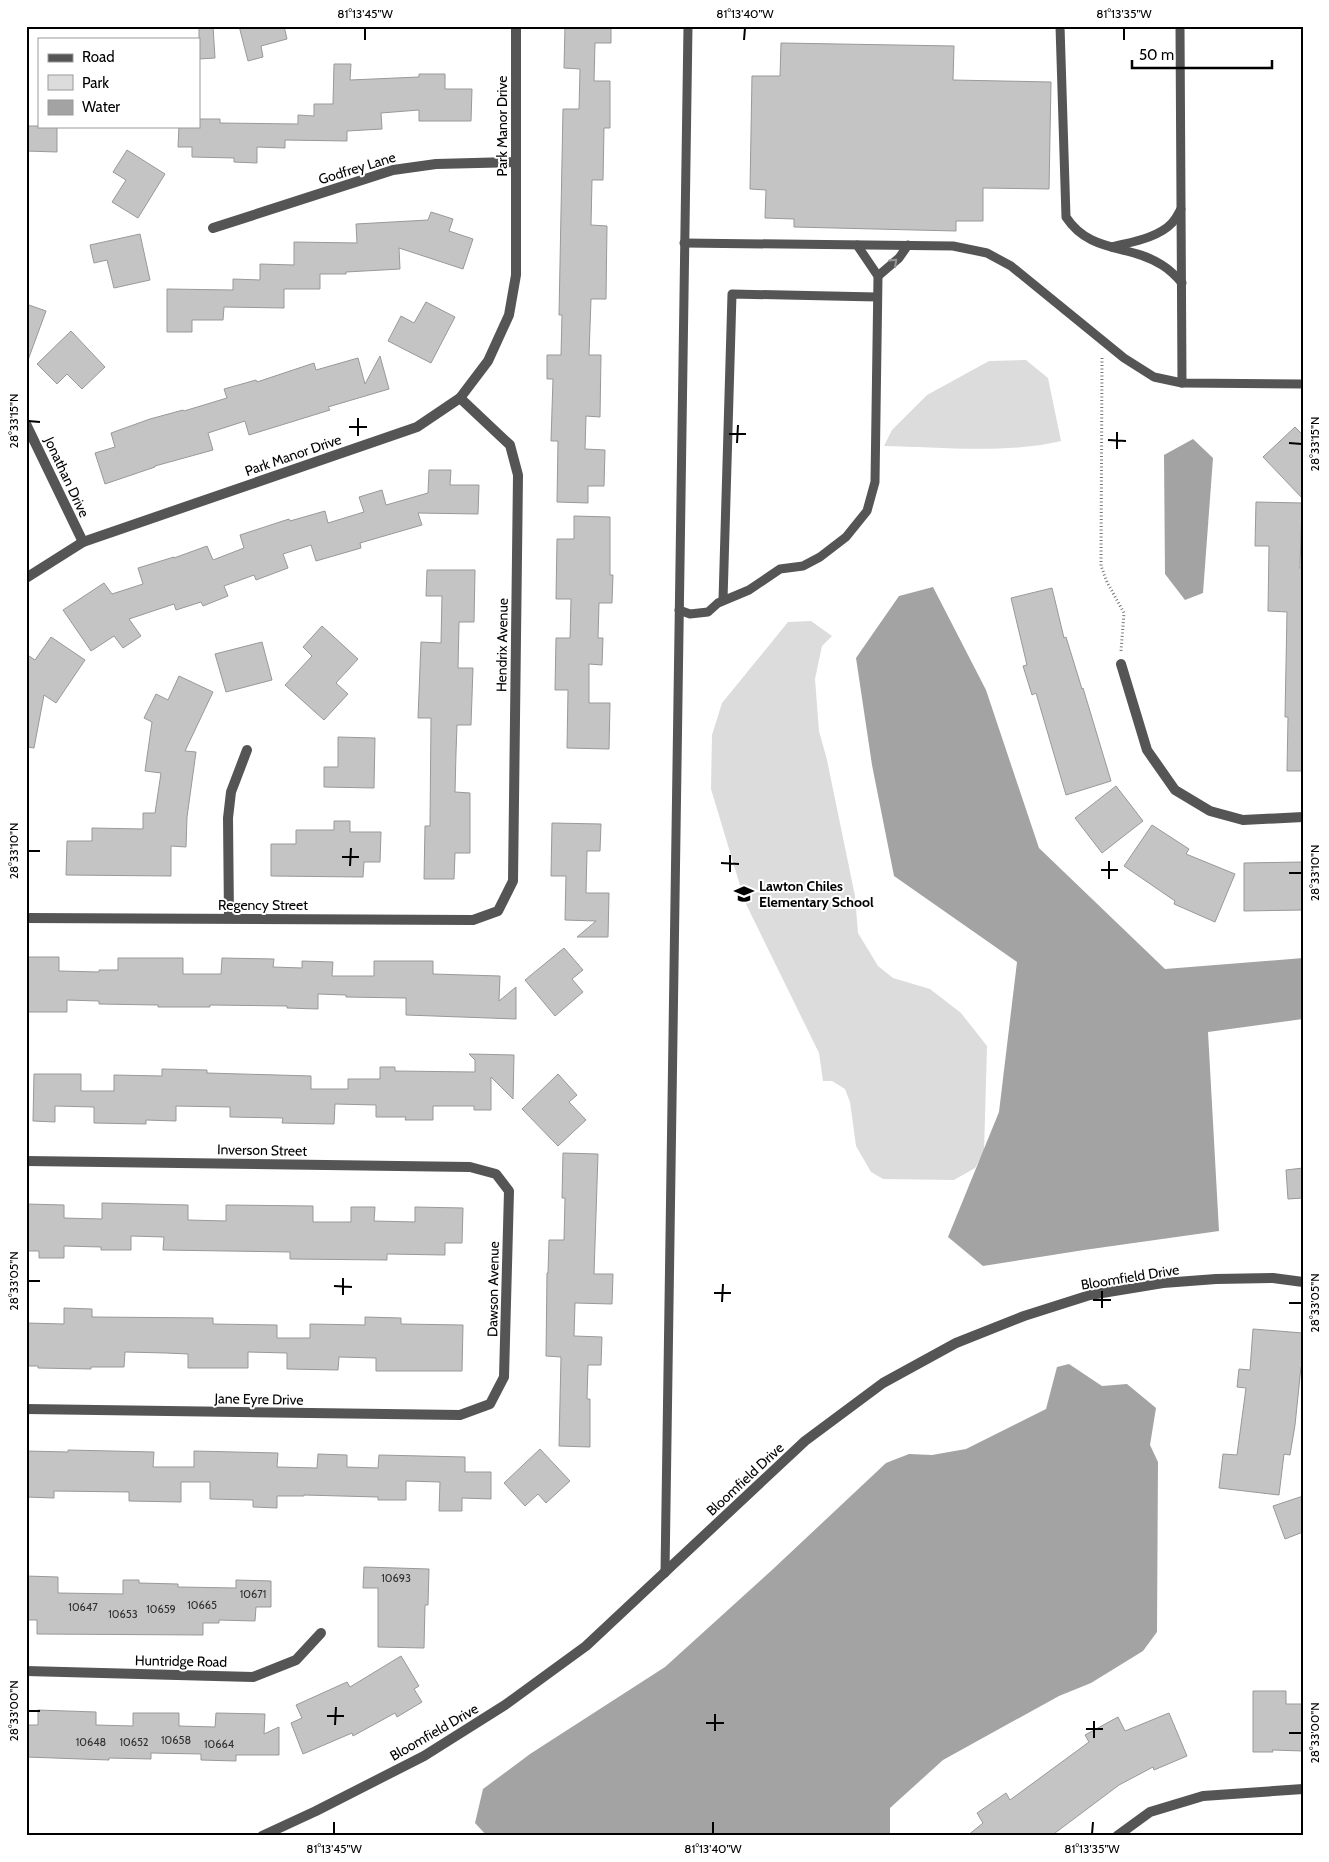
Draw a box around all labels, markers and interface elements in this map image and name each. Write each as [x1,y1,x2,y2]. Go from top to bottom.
text: 81°13'45"W [337,6,393,21]
text: 81°13'40"W [716,6,774,21]
text: 81°13'35"W [1096,6,1152,21]
legend [38,38,200,128]
scale bar [1132,38,1272,70]
text: 50 m [1139,46,1174,64]
text: Road [82,48,115,66]
text: Park [82,74,109,92]
street label: Park Manor Drive [493,76,511,176]
text: Water [82,98,120,116]
street label: Godfrey Lane [316,148,398,188]
one-way arrow [889,259,898,268]
text: 28°33'15"N [6,394,21,448]
text: 28°33'15"N [1307,417,1322,471]
street label: Park Manor Drive [242,430,344,480]
street label: Jonathan Drive [40,433,94,520]
street label: Hendrix Avenue [492,598,512,692]
text: 28°33'10"N [6,823,21,879]
text: 28°33'10"N [1307,845,1322,901]
place label: Lawton Chiles Elementary School [759,877,874,911]
school or university icon: Lawton Chiles Elementary School [733,883,755,905]
street label: Regency Street [218,896,308,914]
street label: Inverson Street [217,1140,307,1160]
street label: Dawson Avenue [483,1241,503,1337]
text: 28°33'05"N [6,1251,21,1311]
street label: Bloomfield Drive [1079,1260,1181,1294]
text: 28°33'05"N [1307,1273,1322,1333]
street label: Jane Eyre Drive [213,1389,304,1409]
street label: Bloomfield Drive [702,1439,788,1519]
house number: 10693 [381,1571,411,1585]
house number: 10671 [240,1587,266,1601]
house number: 10665 [187,1598,217,1612]
house number: 10647 [68,1600,98,1614]
house number: 10659 [146,1602,176,1616]
house number: 10653 [108,1607,138,1621]
street label: Huntridge Road [135,1651,227,1671]
text: 28°33'00"N [6,1680,21,1742]
street label: Bloomfield Drive [386,1699,482,1765]
text: 28°33'00"N [1307,1702,1322,1764]
house number: 10658 [161,1733,191,1747]
house number: 10648 [76,1735,106,1749]
house number: 10652 [119,1735,149,1749]
house number: 10664 [204,1737,235,1751]
text: 81°13'45"W [306,1841,362,1856]
text: 81°13'40"W [684,1841,742,1856]
text: 81°13'35"W [1064,1841,1120,1856]

